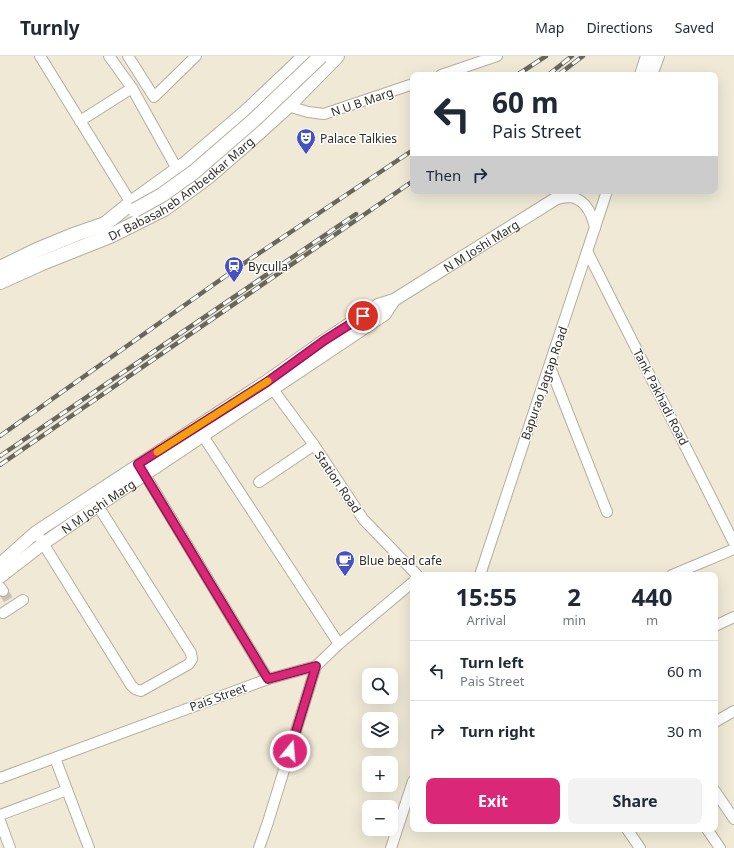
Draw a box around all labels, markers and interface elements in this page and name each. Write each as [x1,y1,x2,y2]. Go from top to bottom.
text: Turnly [20,15,80,41]
text: Map [535,18,564,37]
text: Directions [586,18,653,37]
text: Saved [675,18,714,37]
street label: N U B Marg [329,83,395,121]
text: 60 m [492,83,559,121]
icon: left [426,88,478,140]
text: Pais Street [492,119,581,143]
theatre icon: Palace Talkies [295,127,317,155]
place label: Palace Talkies [320,130,397,147]
street label: Dr Babasaheb Ambedkar Marg [105,132,257,244]
icon: right [469,164,491,186]
text: Then [426,165,461,185]
street label: N M Joshi Marg [440,216,522,276]
station icon: Byculla [223,255,245,283]
place label: Byculla [248,258,288,275]
pin [346,299,380,333]
icon: arrive [352,305,374,327]
street label: Bapurao Jagtap Road [517,324,571,442]
street label: Tank Pakhadi Road [629,346,693,448]
street label: Station Road [311,448,365,516]
street label: N M Joshi Marg [58,475,138,537]
cafe icon: Blue bead cafe [334,549,356,577]
place label: Blue bead cafe [359,552,442,569]
text: 15:55 [455,580,517,613]
text: 2 [567,580,581,613]
text: 440 [631,580,673,613]
text: Arrival [466,611,506,629]
text: min [562,611,586,629]
text: m [646,611,658,629]
text: Turn left [460,652,524,672]
icon: left [426,660,448,682]
text: 60 m [667,661,702,681]
map controls [362,668,398,836]
button: search [362,668,398,704]
text: Pais Street [460,672,524,690]
street label: Pais Street [187,679,249,715]
button: layers [362,712,398,748]
icon: right [426,720,448,742]
text: Turn right [460,721,535,741]
text: 30 m [667,721,702,741]
position arrow [269,730,311,772]
button: + [362,756,398,792]
button: Exit [426,778,560,824]
button: Share [568,778,702,824]
button: − [362,800,398,836]

